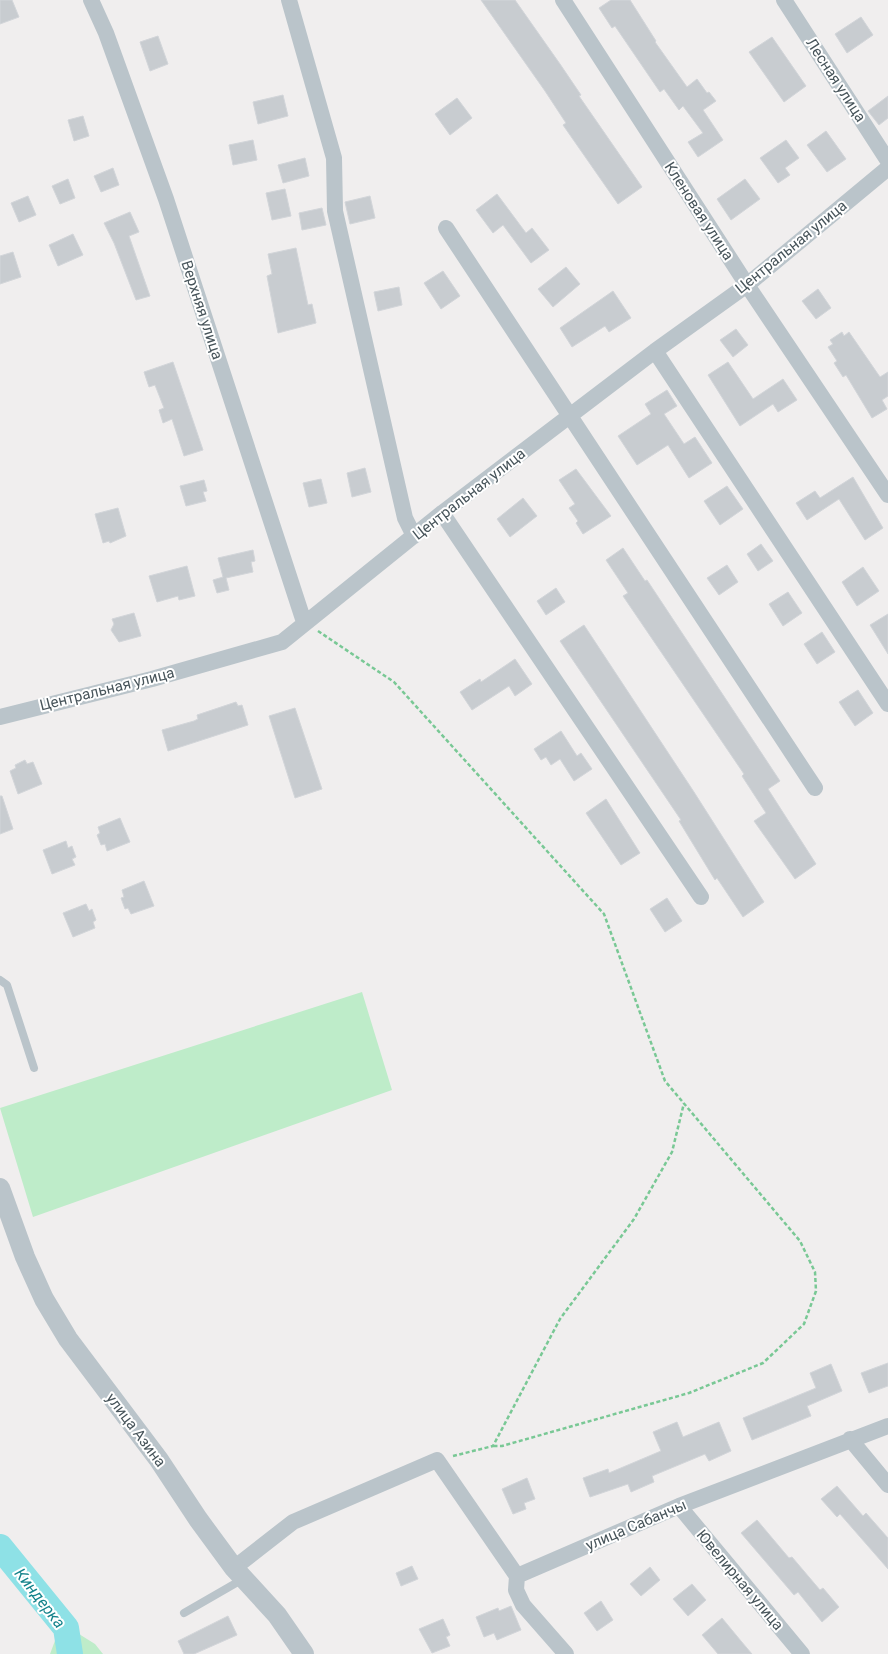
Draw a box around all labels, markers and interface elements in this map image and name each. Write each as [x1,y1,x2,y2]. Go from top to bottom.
street label: Лесная улица [802,35,870,125]
street label: Кленовая улица [661,159,737,263]
street label: Центральная улица [732,197,850,297]
street label: Верхняя улица [178,258,226,362]
street label: Центральная улица [409,444,529,544]
street label: Центральная улица [38,664,176,714]
street label: улица Азина [102,1390,170,1470]
street label: улица Сабанчы [583,1496,689,1554]
street label: Ювелирная улица [693,1526,787,1634]
water label: Киндерка [11,1564,69,1632]

